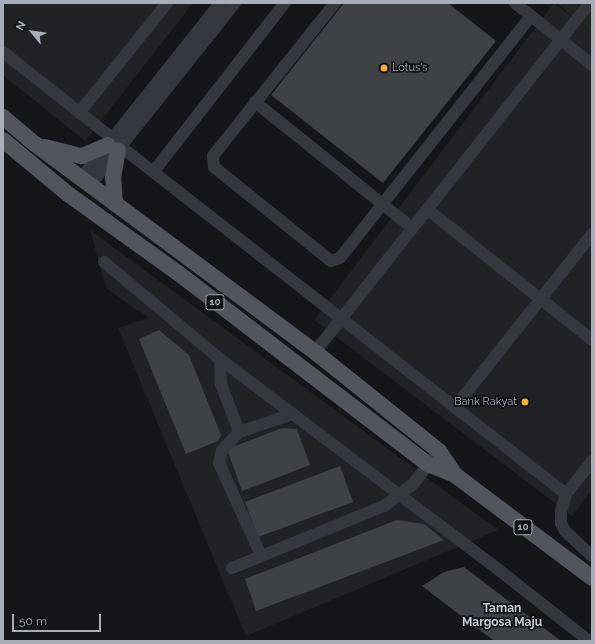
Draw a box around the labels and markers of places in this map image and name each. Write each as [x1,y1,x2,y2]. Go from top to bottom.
place label: Lotus's [392,61,428,75]
marker: Lotus's [379,63,389,73]
place label: Bank Rakyat [454,395,517,409]
marker: Bank Rakyat [520,397,530,407]

